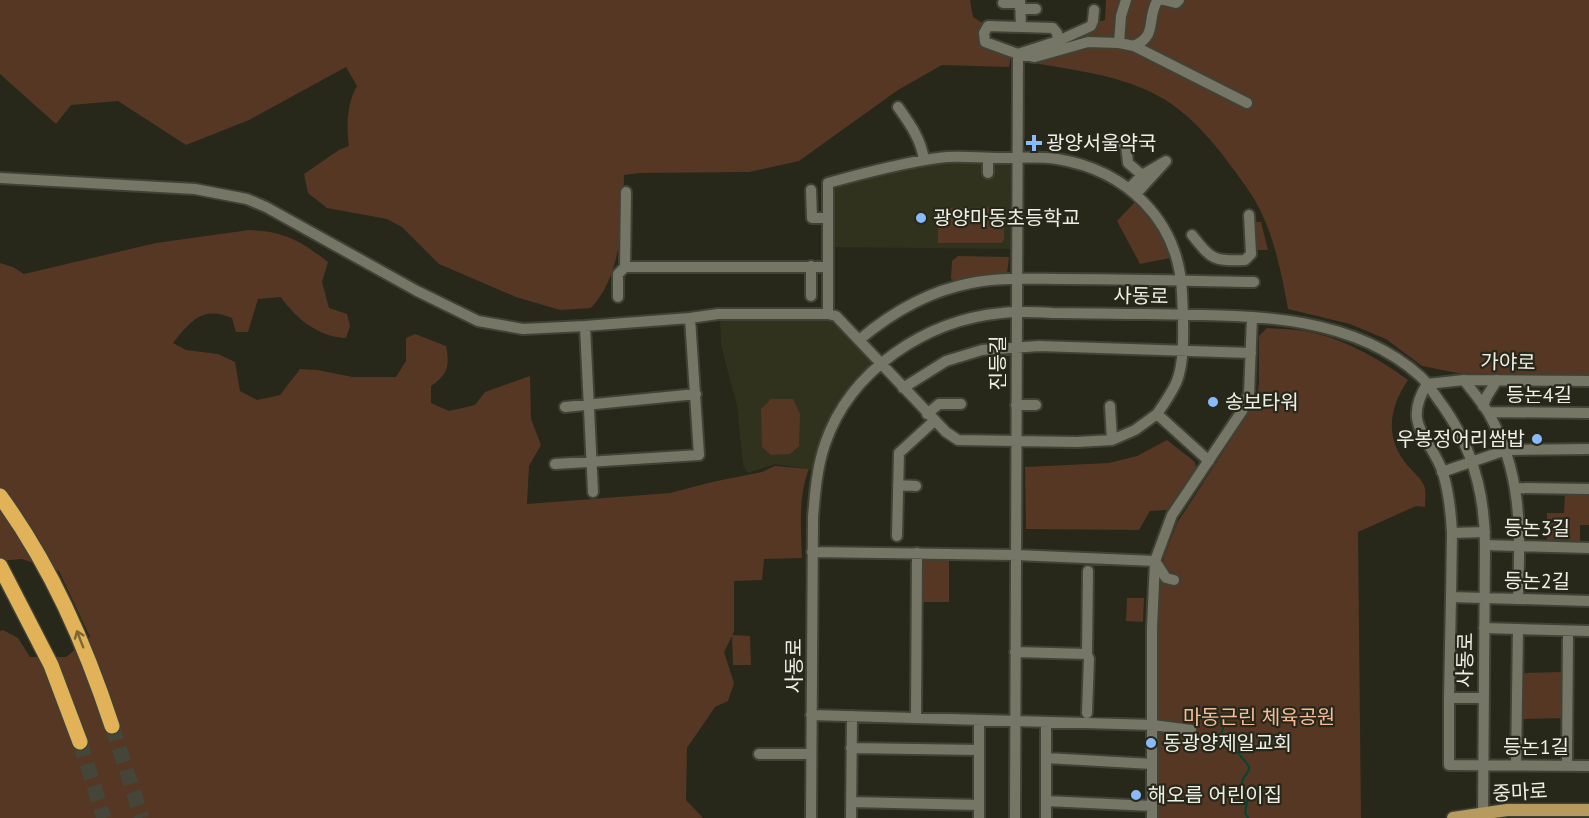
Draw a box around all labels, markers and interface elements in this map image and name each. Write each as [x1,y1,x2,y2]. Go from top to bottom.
place label: 광양서울약국 [1046,130,1156,156]
marker: 광양서울약국 [1027,136,1041,150]
place label: 광양마동초등학교 [933,205,1080,231]
marker: 광양마동초등학교 [914,211,928,225]
street label: 사동로 [1113,283,1169,309]
street label: 진등길 [985,335,1011,391]
street label: 가야로 [1480,349,1536,375]
street label: 등논4길 [1506,382,1572,408]
place label: 송보타워 [1225,389,1299,415]
marker: 송보타워 [1206,395,1220,409]
place label: 우봉정어리쌈밥 [1396,426,1525,452]
marker: 우봉정어리쌈밥 [1530,432,1544,446]
street label: 등논3길 [1504,514,1570,542]
street label: 등논2길 [1504,567,1570,595]
one-way arrow [74,631,85,649]
street label: 사동로 [1452,632,1478,688]
street label: 사동로 [781,638,807,694]
park label: 마동근린 체육공원 [1183,704,1335,730]
place label: 동광양제일교회 [1163,730,1292,756]
street label: 등논1길 [1503,734,1569,760]
marker: 동광양제일교회 [1144,736,1158,750]
street label: 중마로 [1492,778,1548,806]
place label: 해오름 어린이집 [1148,782,1282,808]
marker: 해오름 어린이집 [1129,788,1143,802]

